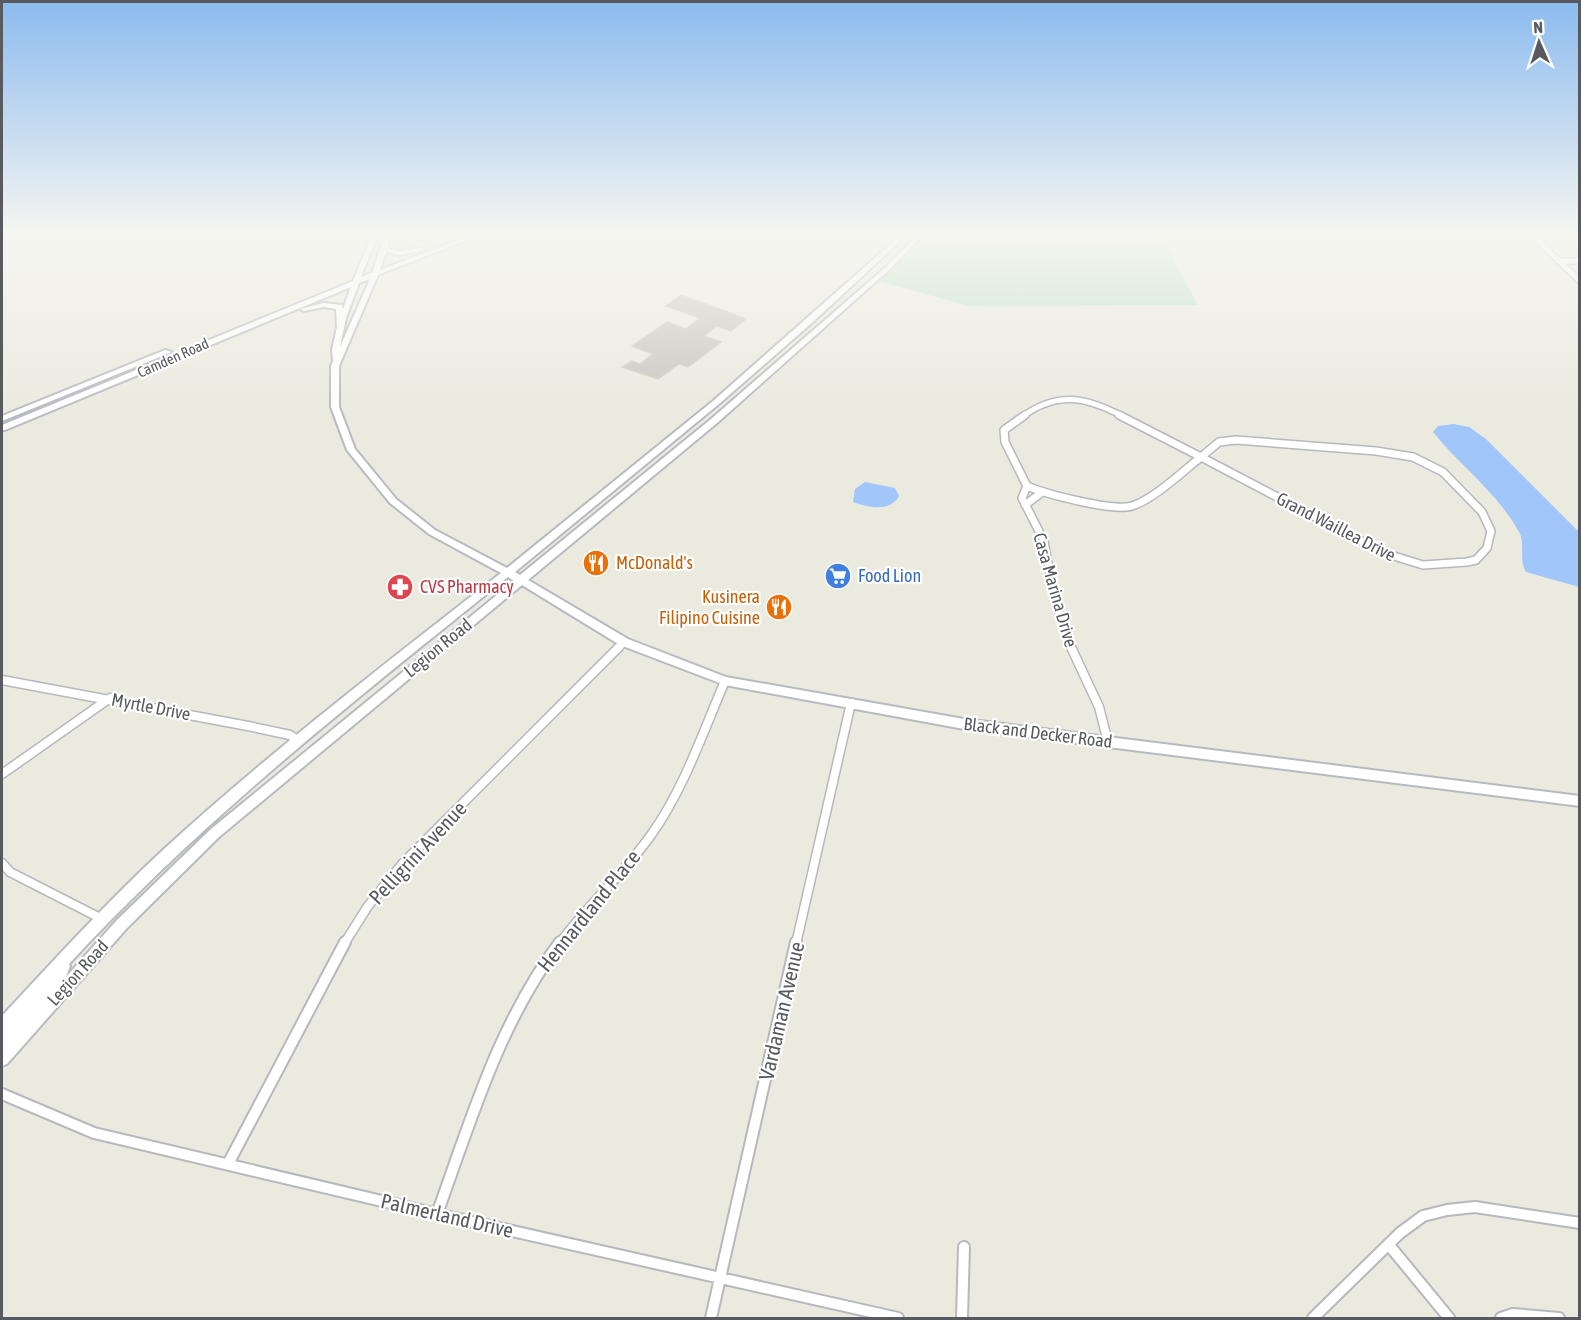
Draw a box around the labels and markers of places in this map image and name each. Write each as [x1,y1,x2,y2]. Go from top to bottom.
restaurant icon: McDonald's [581,548,611,578]
place label: McDonald's [616,552,693,573]
supermarket icon: Food Lion [823,561,853,591]
place label: Food Lion [858,565,921,586]
pharmacy icon: CVS Pharmacy [385,572,415,602]
place label: CVS Pharmacy [420,576,514,597]
place label: Kusinera Filipino Cuisine [659,586,760,628]
restaurant icon: Kusinera Filipino Cuisine [764,592,794,622]

